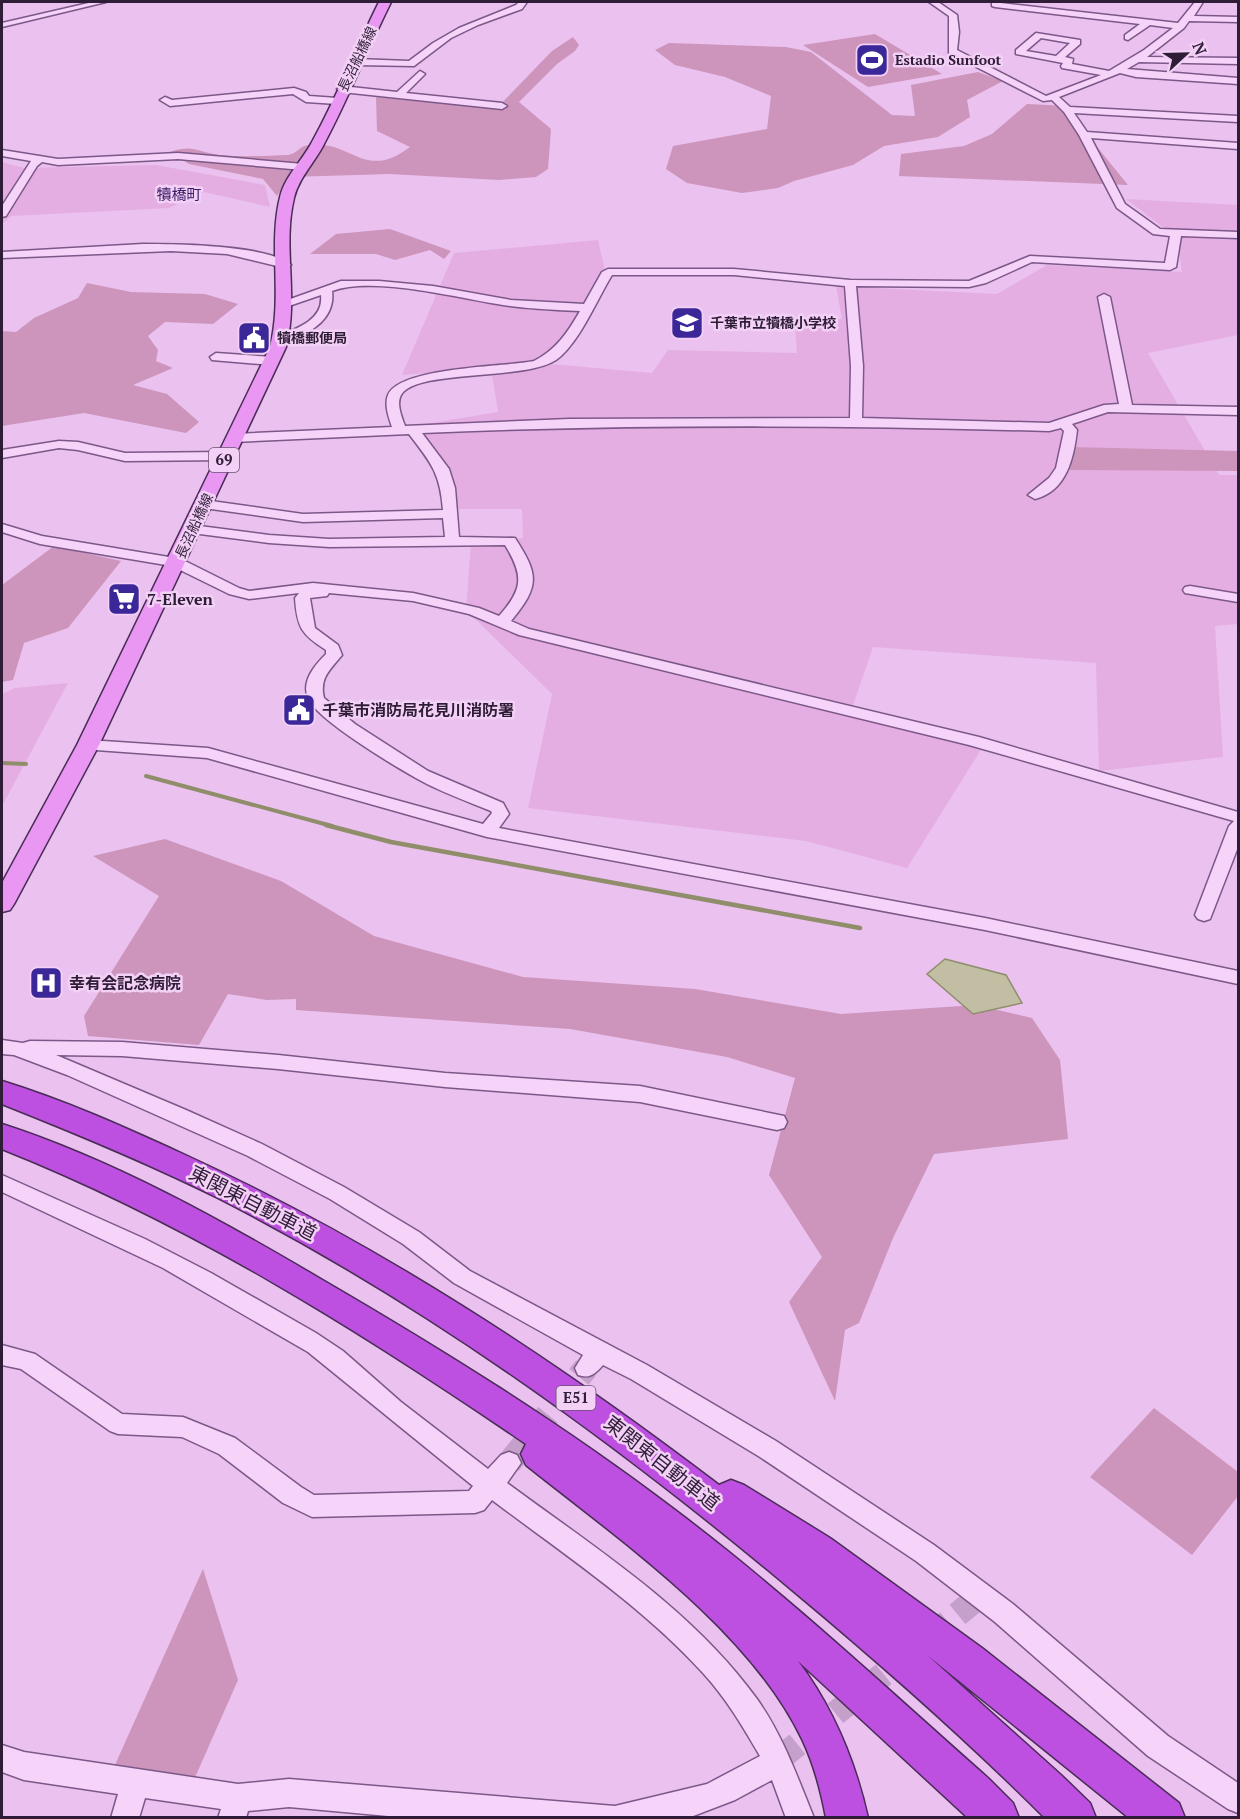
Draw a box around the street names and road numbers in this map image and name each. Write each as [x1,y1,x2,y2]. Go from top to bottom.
street label: 長沼船橋線 [333,23,380,94]
road number: 69 [209,448,239,472]
street label: 長沼船橋線 [170,490,217,562]
street label: 東関東自動車道 [185,1159,322,1246]
road number: E51 [556,1386,596,1410]
street label: 東関東自動車道 [599,1409,726,1516]

